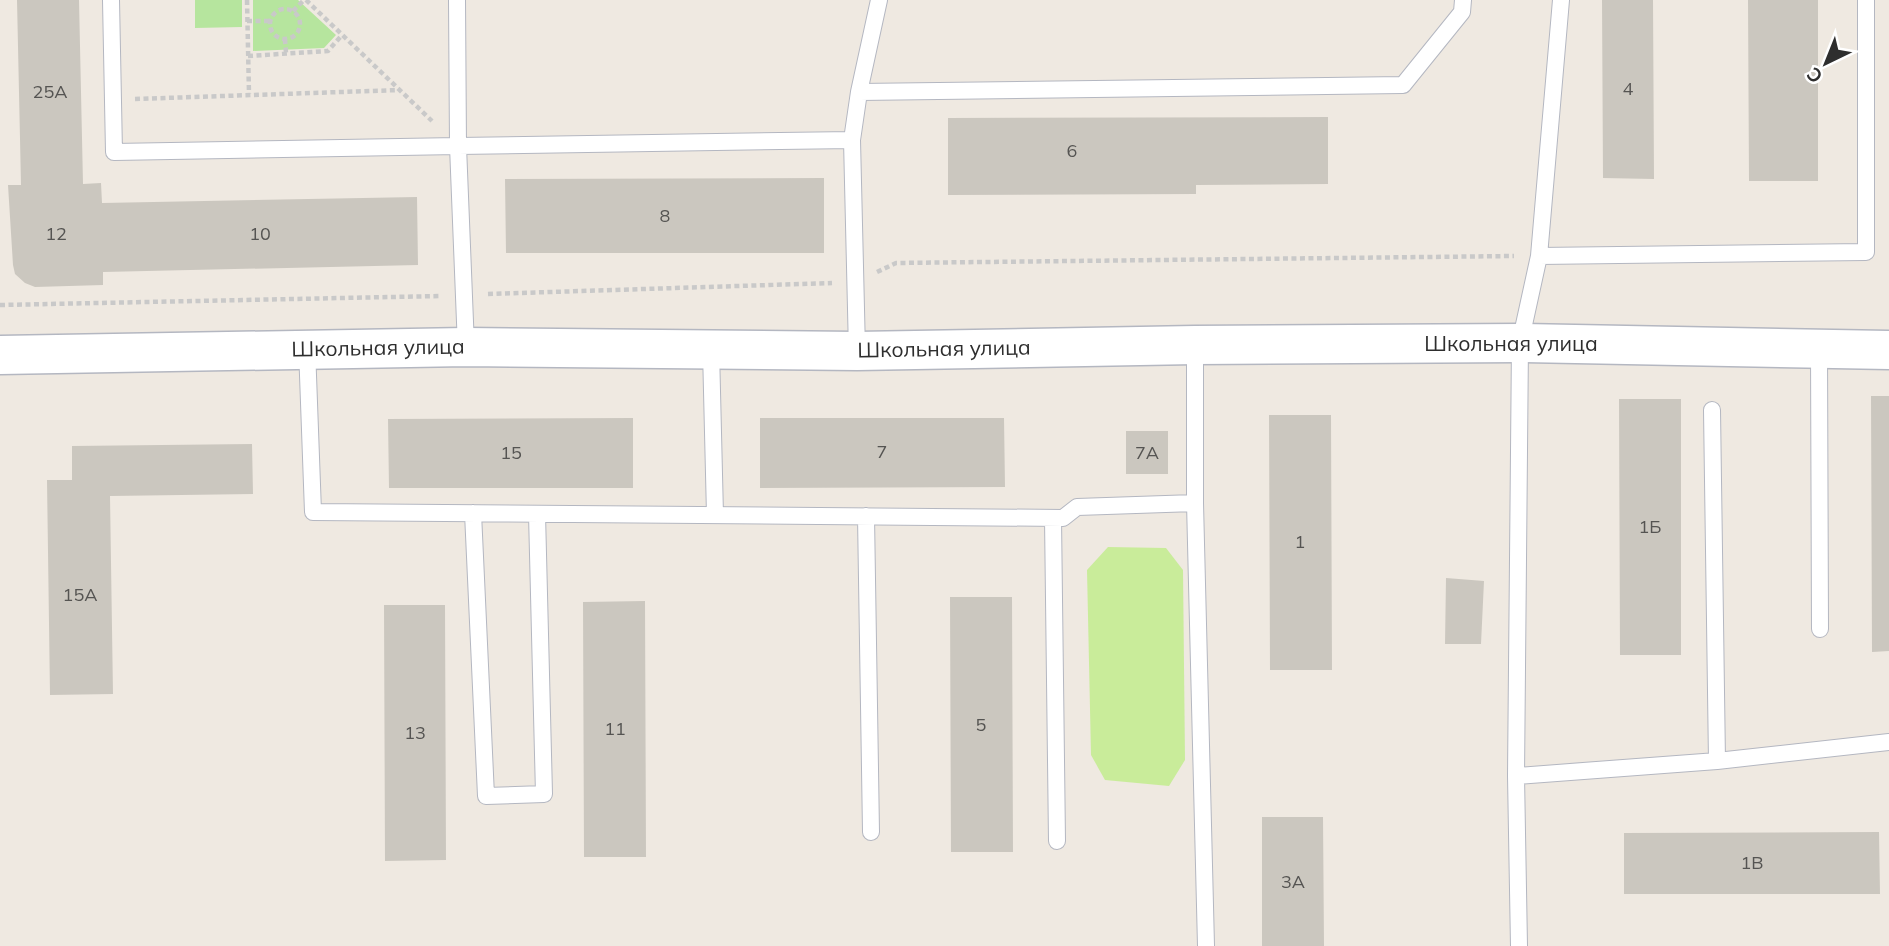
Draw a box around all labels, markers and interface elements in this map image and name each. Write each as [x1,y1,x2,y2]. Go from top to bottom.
north arrow [1791,28,1861,98]
text: С [1801,62,1827,89]
house number: 4 [1623,77,1634,100]
house number: 25А [33,80,67,103]
house number: 6 [1067,139,1077,162]
house number: 8 [660,204,670,227]
house number: 12 [45,222,67,245]
house number: 10 [249,222,271,245]
street label: Школьная улица [1424,330,1598,356]
street label: Школьная улица [291,332,465,362]
street label: Школьная улица [857,333,1031,363]
house number: 7 [877,440,887,463]
house number: 15 [500,441,522,464]
house number: 7А [1135,441,1159,464]
house number: 1Б [1639,515,1662,538]
house number: 1 [1295,530,1305,553]
house number: 15А [63,583,97,606]
house number: 5 [976,713,987,736]
house number: 11 [604,717,626,740]
house number: 13 [404,721,426,744]
house number: 1В [1740,851,1764,874]
house number: 3А [1281,870,1305,893]

